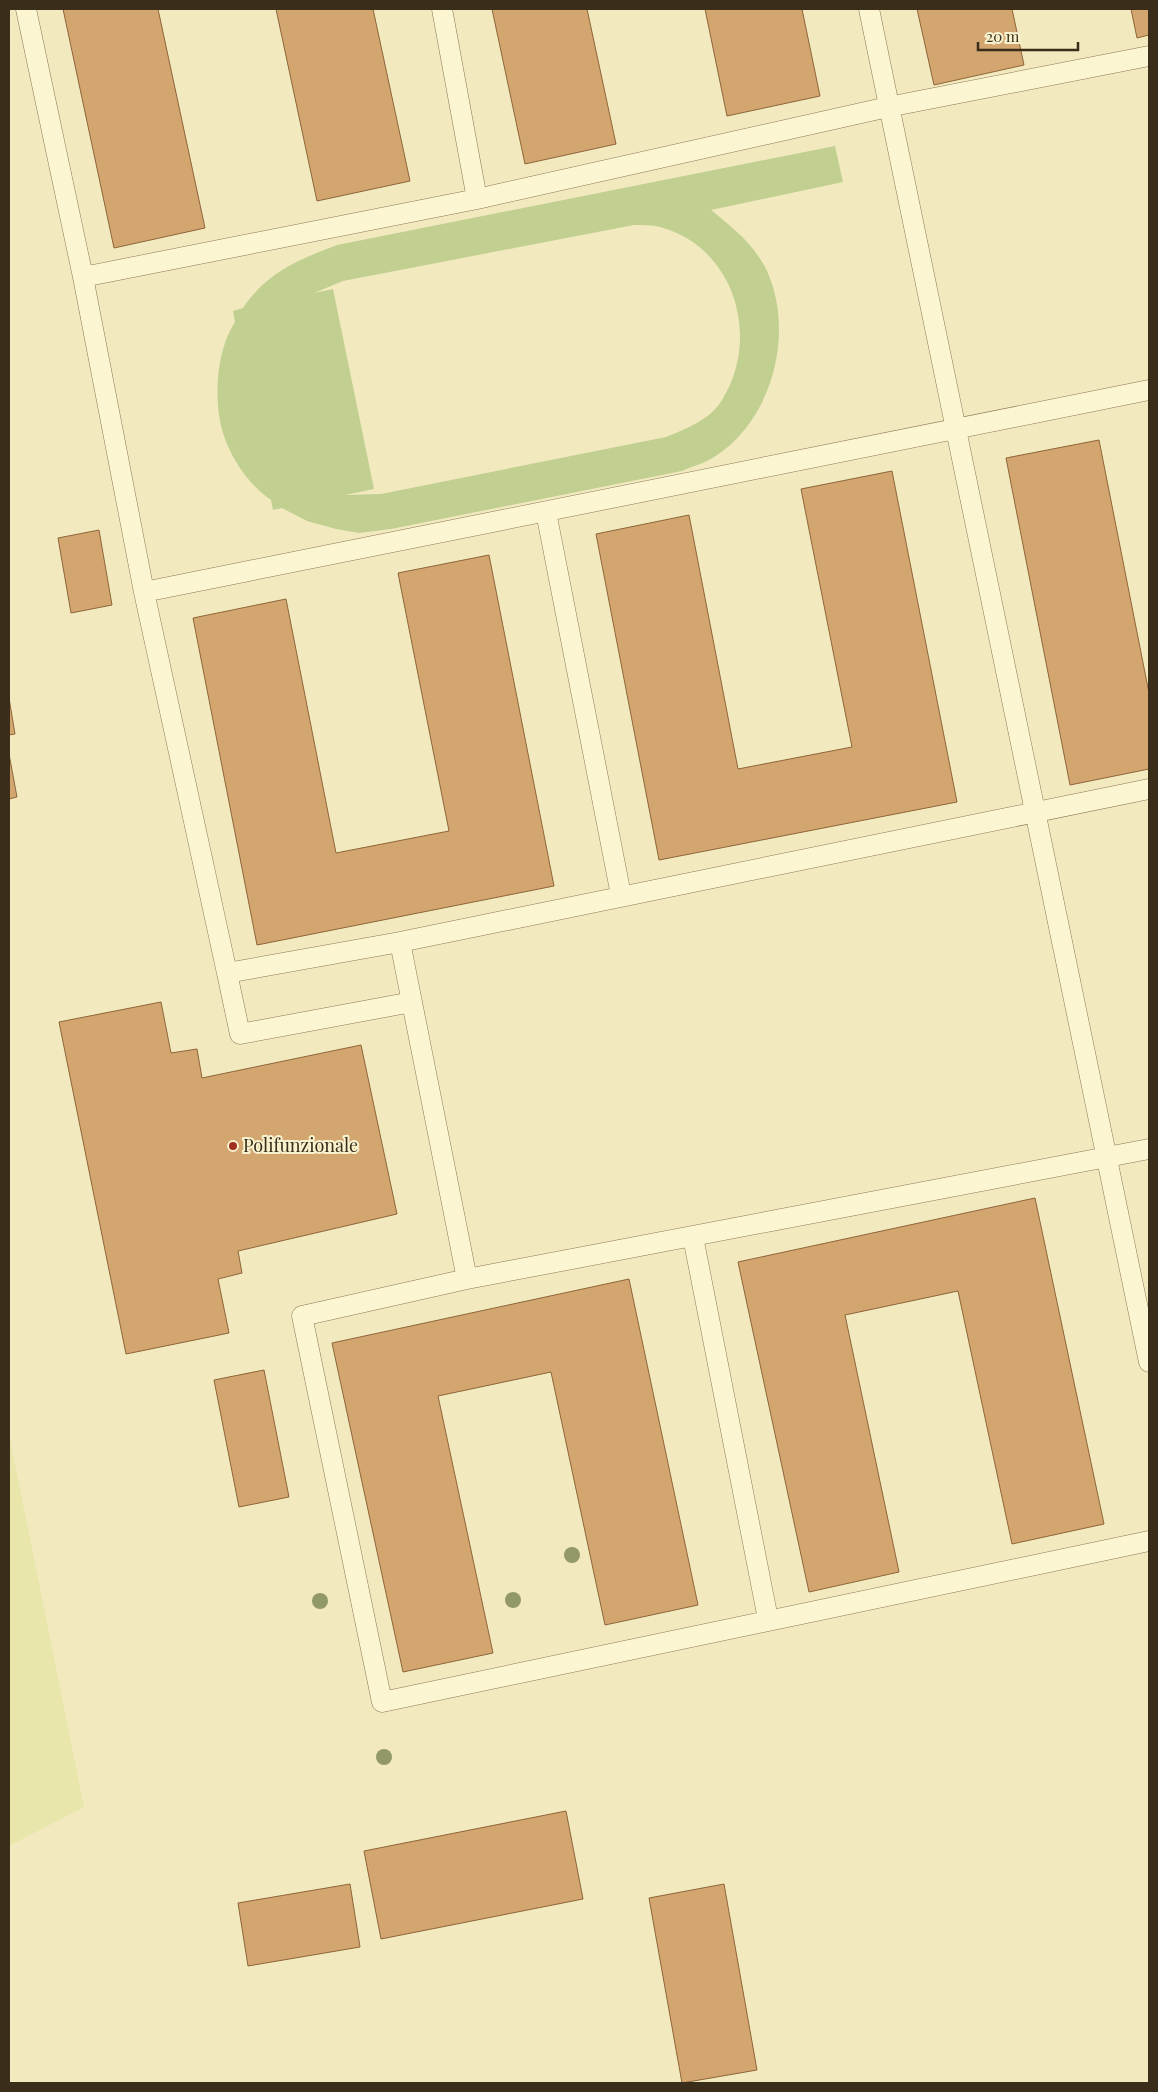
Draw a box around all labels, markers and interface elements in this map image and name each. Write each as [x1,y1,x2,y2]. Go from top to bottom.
scale bar [978,20,1078,52]
text: 20 m [986,26,1020,46]
place label: Polifunzionale [243,1133,358,1157]
marker: Polifunzionale [227,1140,239,1152]

